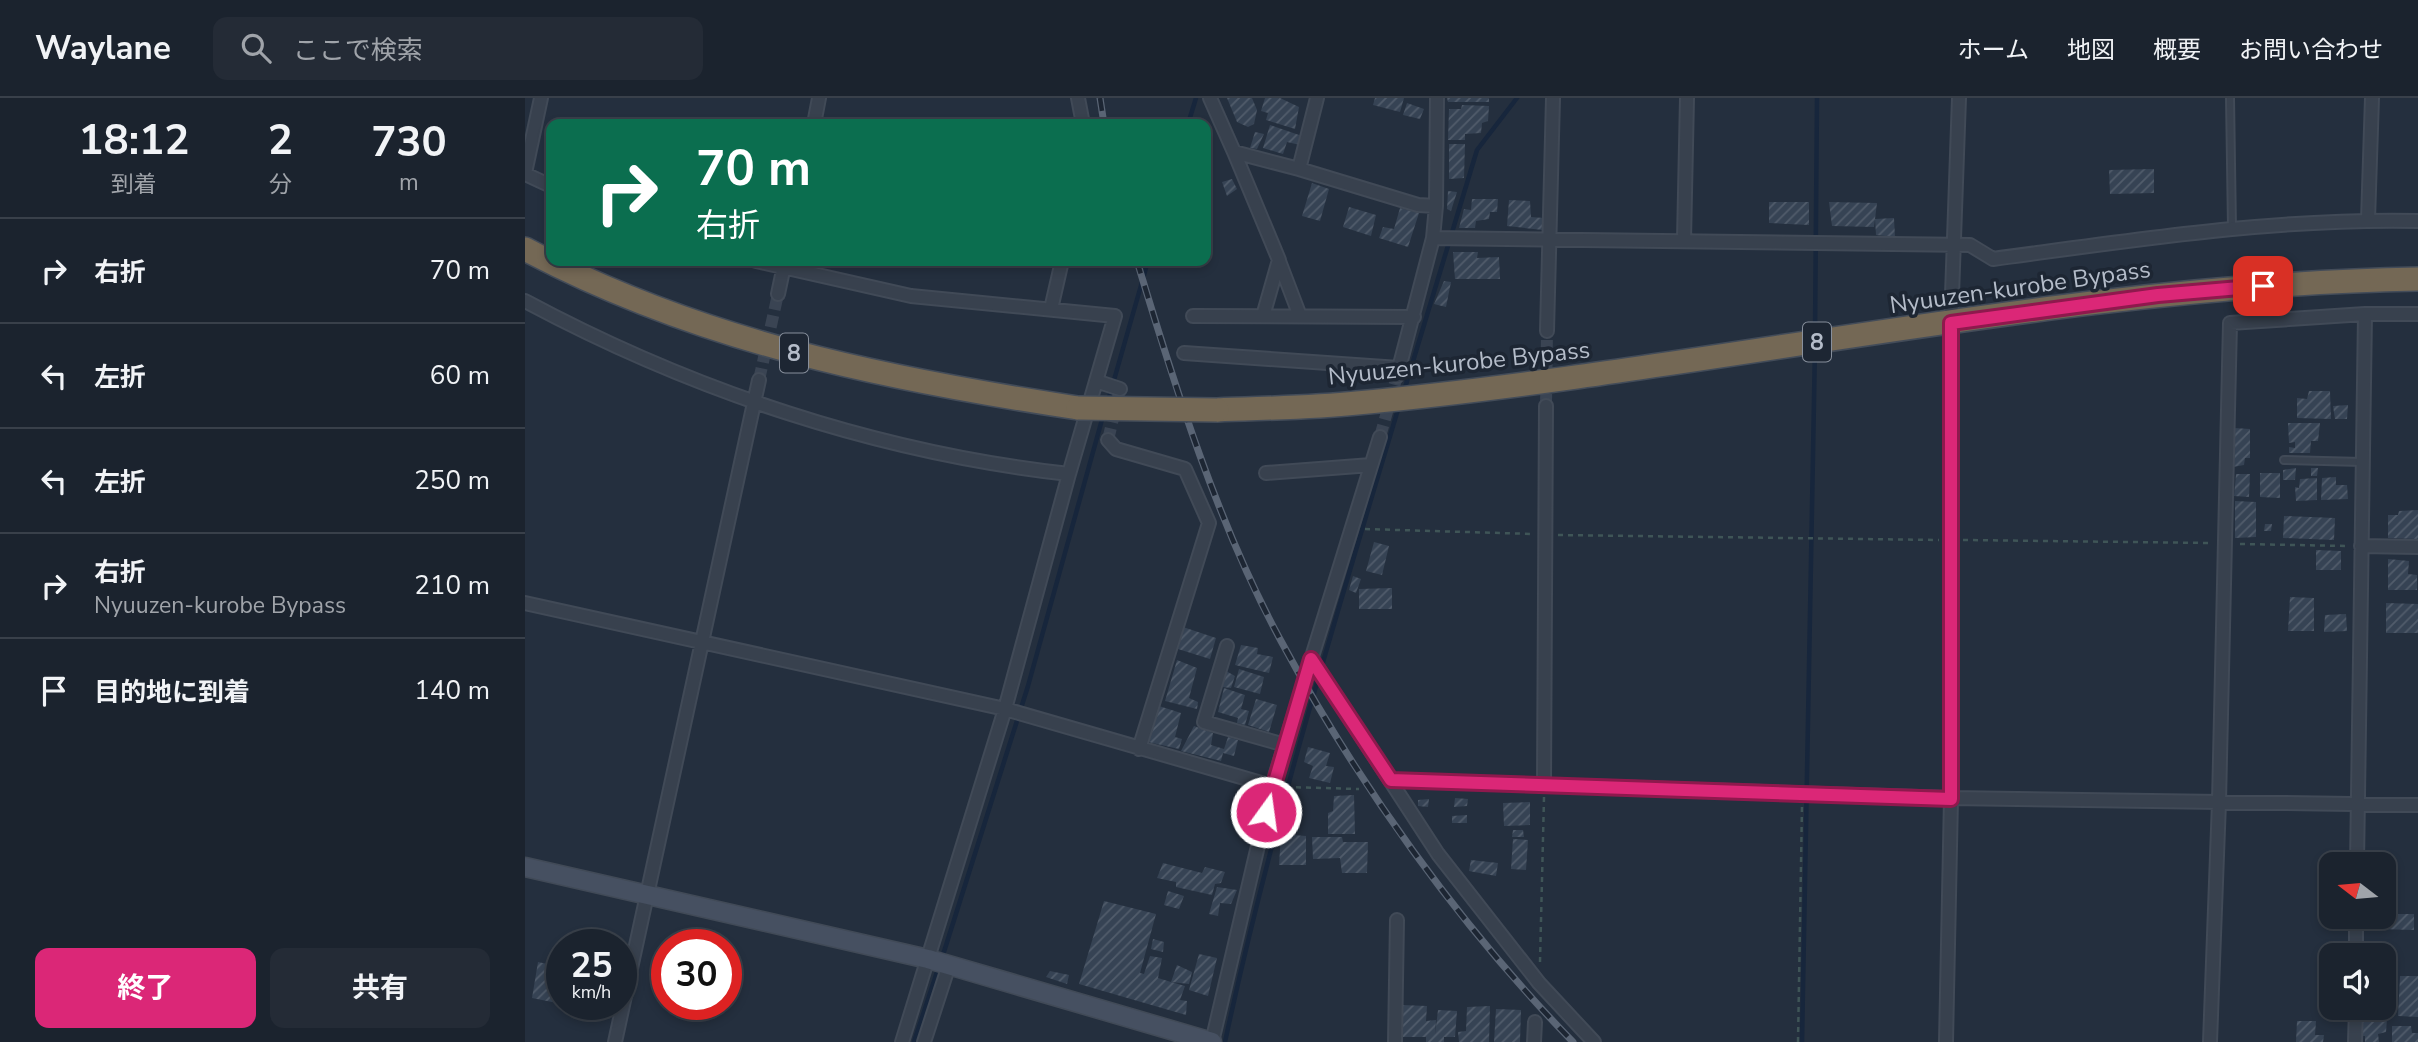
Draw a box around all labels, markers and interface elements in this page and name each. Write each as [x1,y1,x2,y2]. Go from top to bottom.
search box [213,17,703,80]
text: Waylane [35,26,171,71]
icon: search [237,29,275,67]
text: ここで検索 [293,33,423,68]
text: ホーム [1958,34,2029,66]
text: 地図 [2067,34,2115,66]
text: 概要 [2153,34,2201,66]
text: お問い合わせ [2239,34,2383,66]
text: 18:12 [78,112,189,169]
text: 2 [268,112,293,169]
text: 730 [371,114,447,171]
text: 70 m [696,135,811,202]
icon: right [581,147,672,238]
text: m [399,167,419,198]
text: 到着 [111,169,157,200]
text: 分 [269,169,292,200]
text: 右折 [696,204,760,247]
icon: right [35,252,73,290]
text: 70 m [430,253,490,288]
street label: Nyuuzen-kurobe Bypass [1888,253,2152,321]
text: 右折 [94,255,146,290]
pin [2233,256,2293,316]
icon: arrive [2244,267,2282,305]
road number: 8 [1803,322,1831,362]
street label: Nyuuzen-kurobe Bypass [1327,333,1591,393]
road number: 8 [780,334,808,372]
icon: left [35,357,73,395]
text: 60 m [430,358,490,393]
text: 左折 [94,360,146,395]
icon: left [35,462,73,500]
text: 250 m [414,463,490,498]
text: 左折 [94,465,146,500]
text: 右折 [94,555,146,590]
icon: right [35,567,73,605]
text: 210 m [414,568,490,603]
text: Nyuuzen-kurobe Bypass [94,590,346,621]
icon: arrive [35,672,73,710]
text: 140 m [414,673,490,708]
text: 目的地に到着 [94,675,250,710]
position arrow [1229,775,1303,849]
north arrow [2319,852,2396,929]
map controls [2319,852,2396,1020]
speed limit sign: 30 [651,929,742,1020]
text: 25 [570,942,613,989]
button: sound [2319,943,2396,1020]
button: 終了 [35,948,256,1028]
button: 共有 [270,948,490,1028]
text: km/h [572,980,611,1004]

